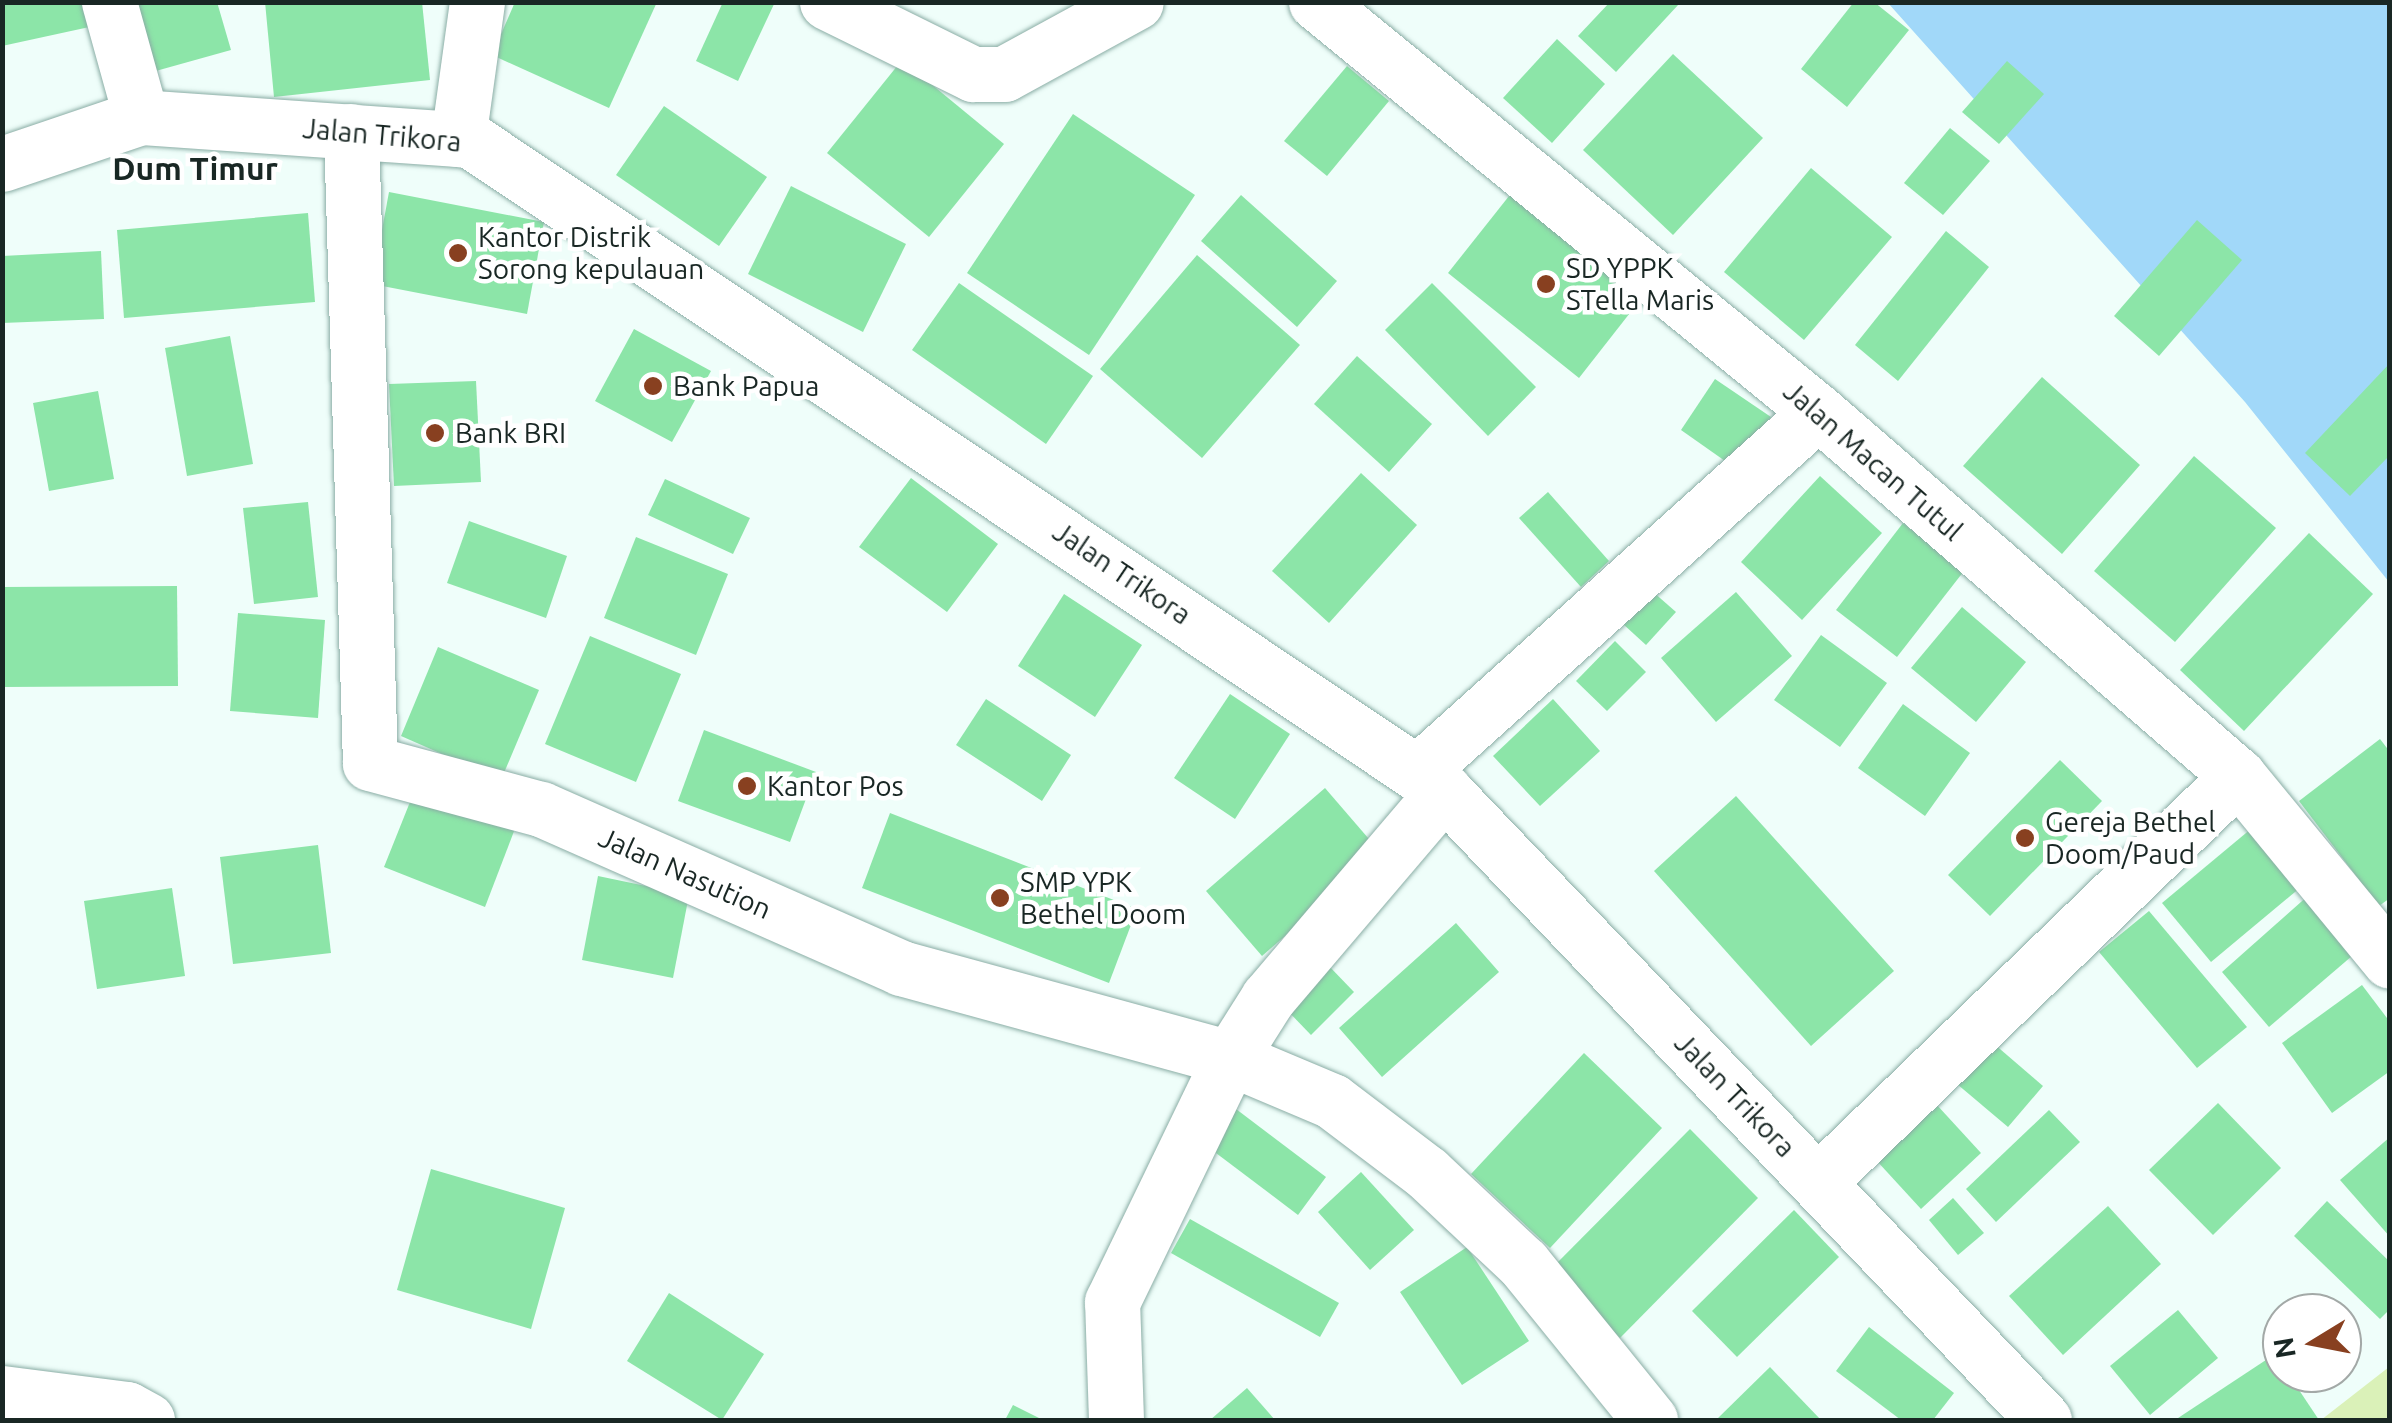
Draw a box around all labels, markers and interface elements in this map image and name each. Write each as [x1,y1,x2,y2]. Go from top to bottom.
street label: Jalan Trikora [301,111,463,159]
district label: Dum Timur [112,149,278,187]
place label: Kantor Distrik Sorong kepulauan [478,220,704,286]
marker: Kantor Distrik Sorong kepulauan [447,242,469,264]
place label: SD YPPK STella Maris [1566,251,1714,317]
marker: SD YPPK STella Maris [1535,273,1557,295]
place label: Bank Papua [673,369,819,403]
street label: Jalan Macan Tutul [1777,374,1969,548]
marker: Bank Papua [642,375,664,397]
place label: Bank BRI [455,416,566,450]
marker: Bank BRI [424,422,446,444]
street label: Jalan Trikora [1047,515,1197,631]
place label: Kantor Pos [767,769,904,803]
marker: Kantor Pos [736,775,758,797]
place label: Gereja Bethel Doom/Paud [2045,805,2216,871]
street label: Jalan Nasution [594,820,776,926]
marker: Gereja Bethel Doom/Paud [2014,827,2036,849]
place label: SMP YPK Bethel Doom [1020,865,1186,931]
marker: SMP YPK Bethel Doom [989,887,1011,909]
street label: Jalan Trikora [1668,1026,1802,1164]
north arrow [2262,1293,2362,1393]
text: N [2267,1335,2301,1361]

